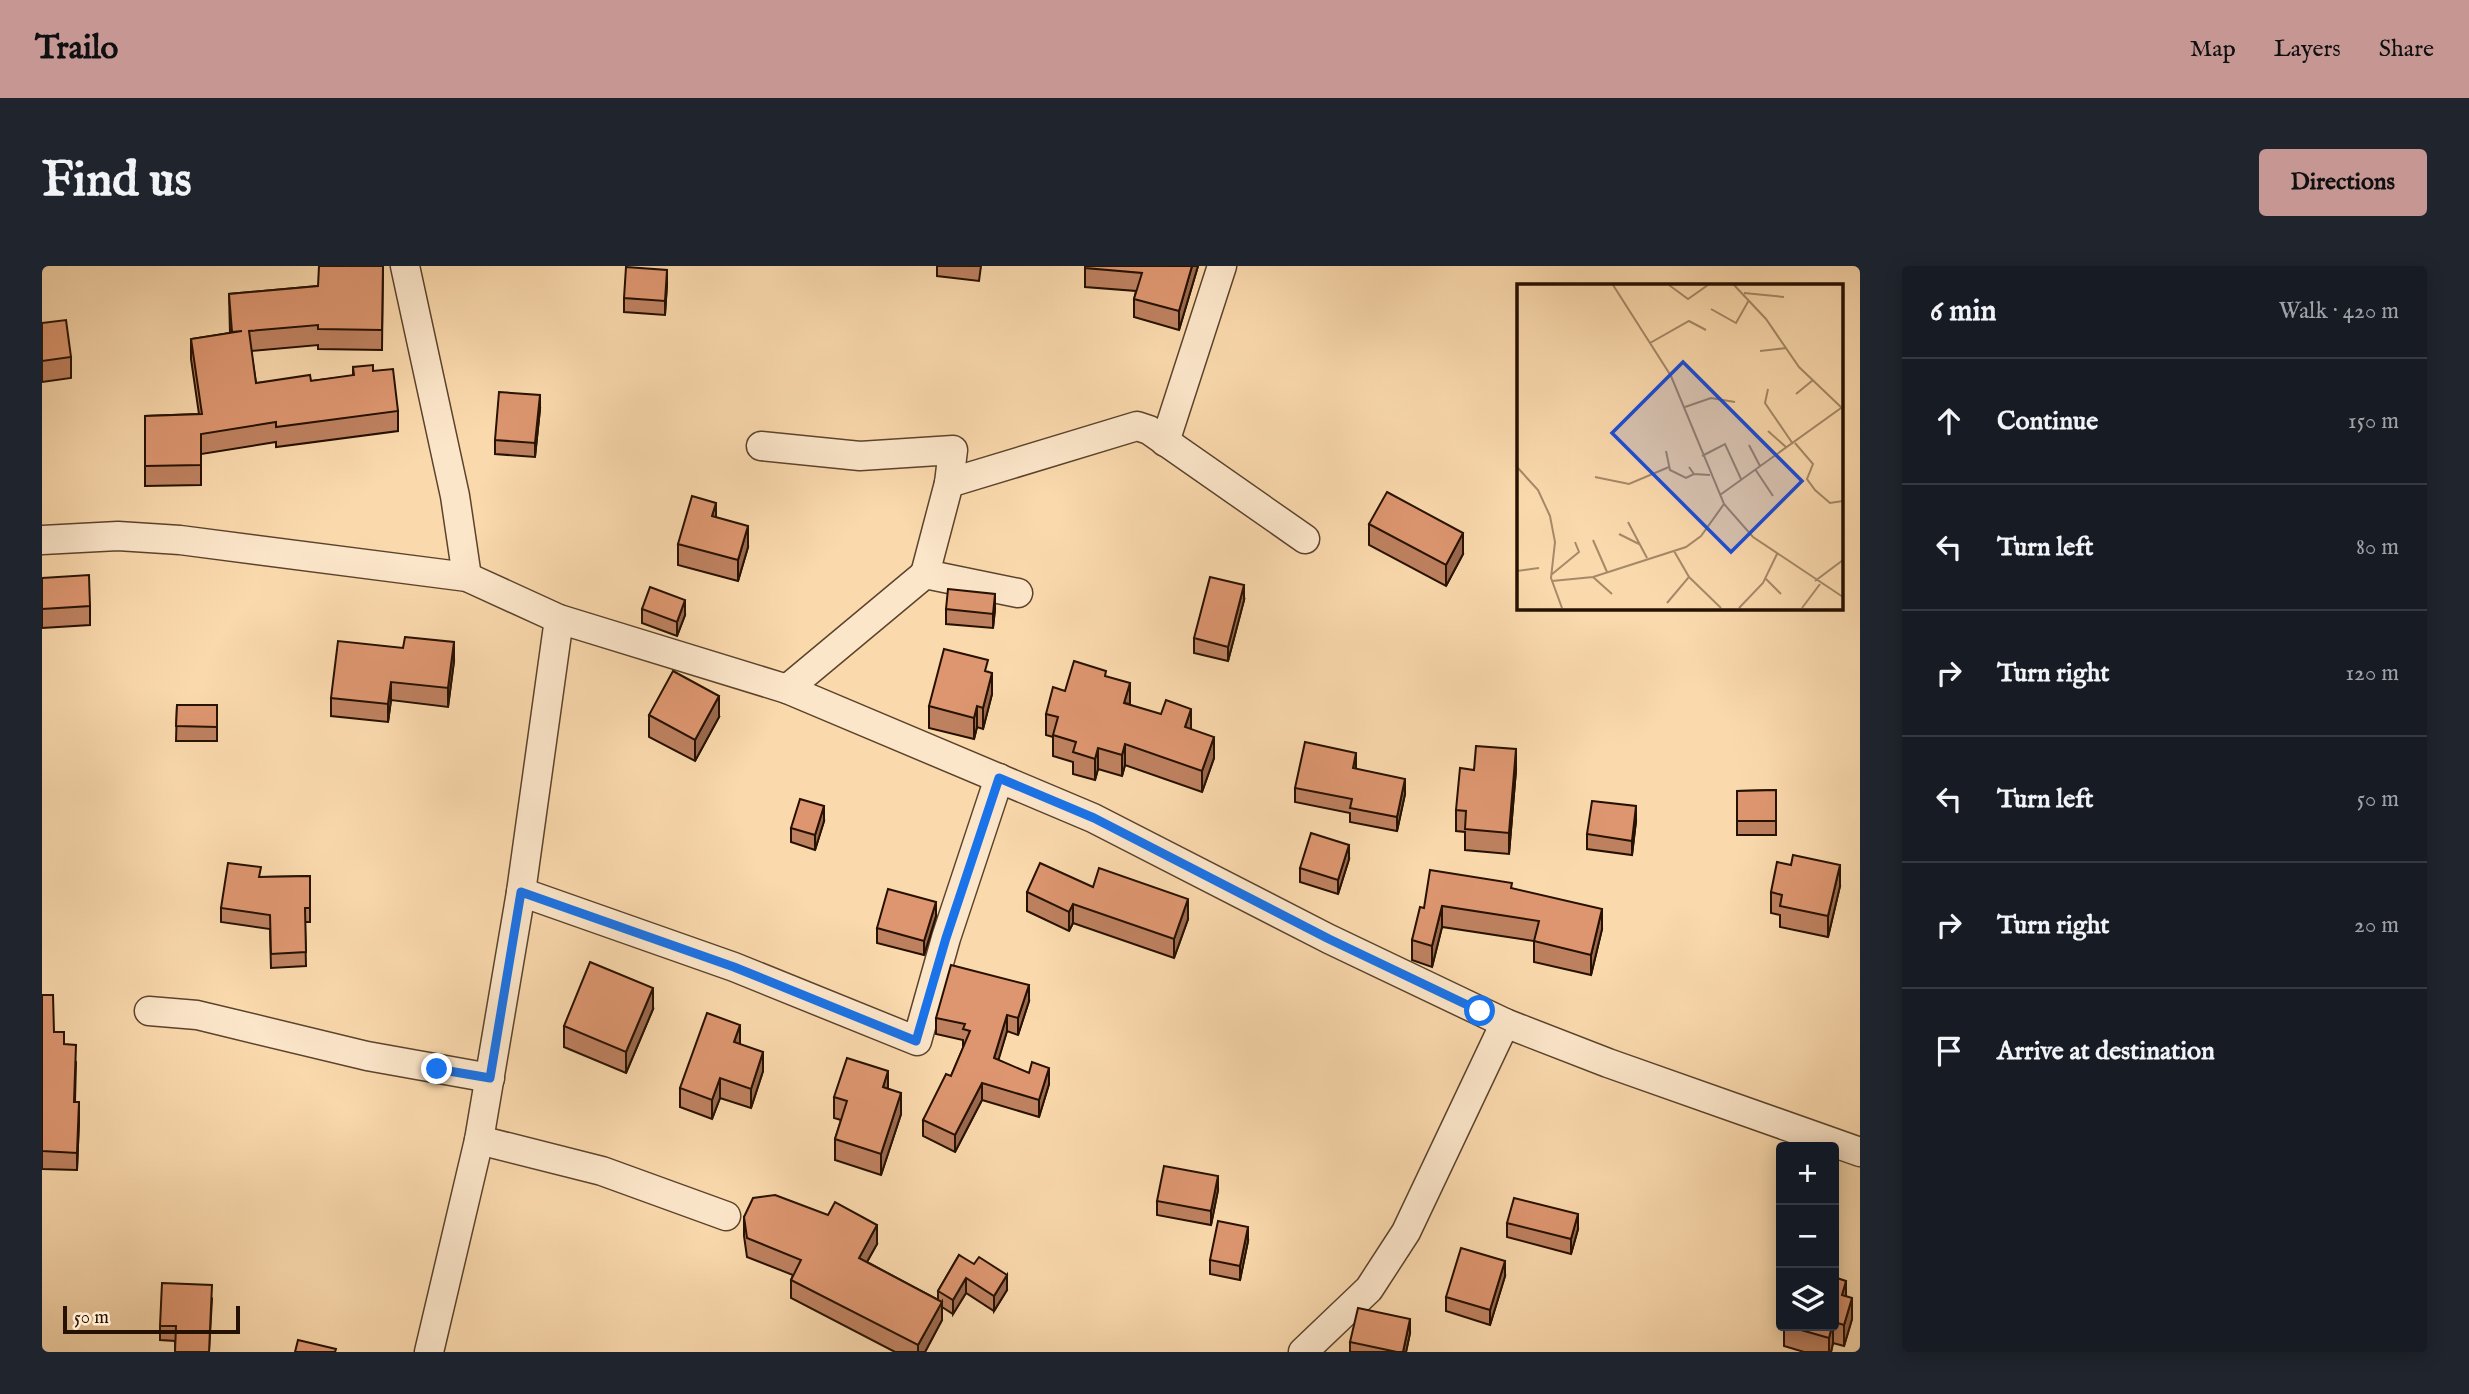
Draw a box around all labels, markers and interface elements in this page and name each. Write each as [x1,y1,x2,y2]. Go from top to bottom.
text: Trailo [35,28,118,70]
text: Map [2190,34,2236,65]
text: Layers [2274,34,2341,65]
text: Share [2379,34,2434,65]
button: Directions [2259,149,2427,216]
text: Find us [42,151,192,213]
inset map [1517,284,1842,609]
text: 6 min [1930,293,1996,331]
text: Walk · 420 m [2279,297,2399,326]
icon: ahead [1930,402,1968,440]
text: Continue [1997,405,2098,438]
text: 150 m [2348,407,2399,436]
icon: left [1930,528,1968,566]
text: Turn left [1997,531,2094,564]
text: 80 m [2356,533,2399,562]
icon: right [1930,654,1968,692]
text: Turn right [1997,657,2110,690]
text: 120 m [2346,659,2399,688]
icon: left [1930,780,1968,818]
text: Turn left [1997,783,2094,816]
text: 50 m [2357,785,2399,814]
icon: right [1930,906,1968,944]
text: Turn right [1997,909,2110,942]
text: 20 m [2354,911,2399,940]
route start [1464,995,1495,1026]
icon: arrive [1930,1032,1968,1070]
text: Arrive at destination [1997,1035,2215,1068]
route end [421,1053,452,1084]
map controls [1776,1142,1839,1331]
button: + [1776,1142,1839,1205]
button: − [1776,1205,1839,1268]
button: layers [1776,1268,1839,1331]
scale bar [63,1303,240,1335]
text: 50 m [74,1306,109,1330]

